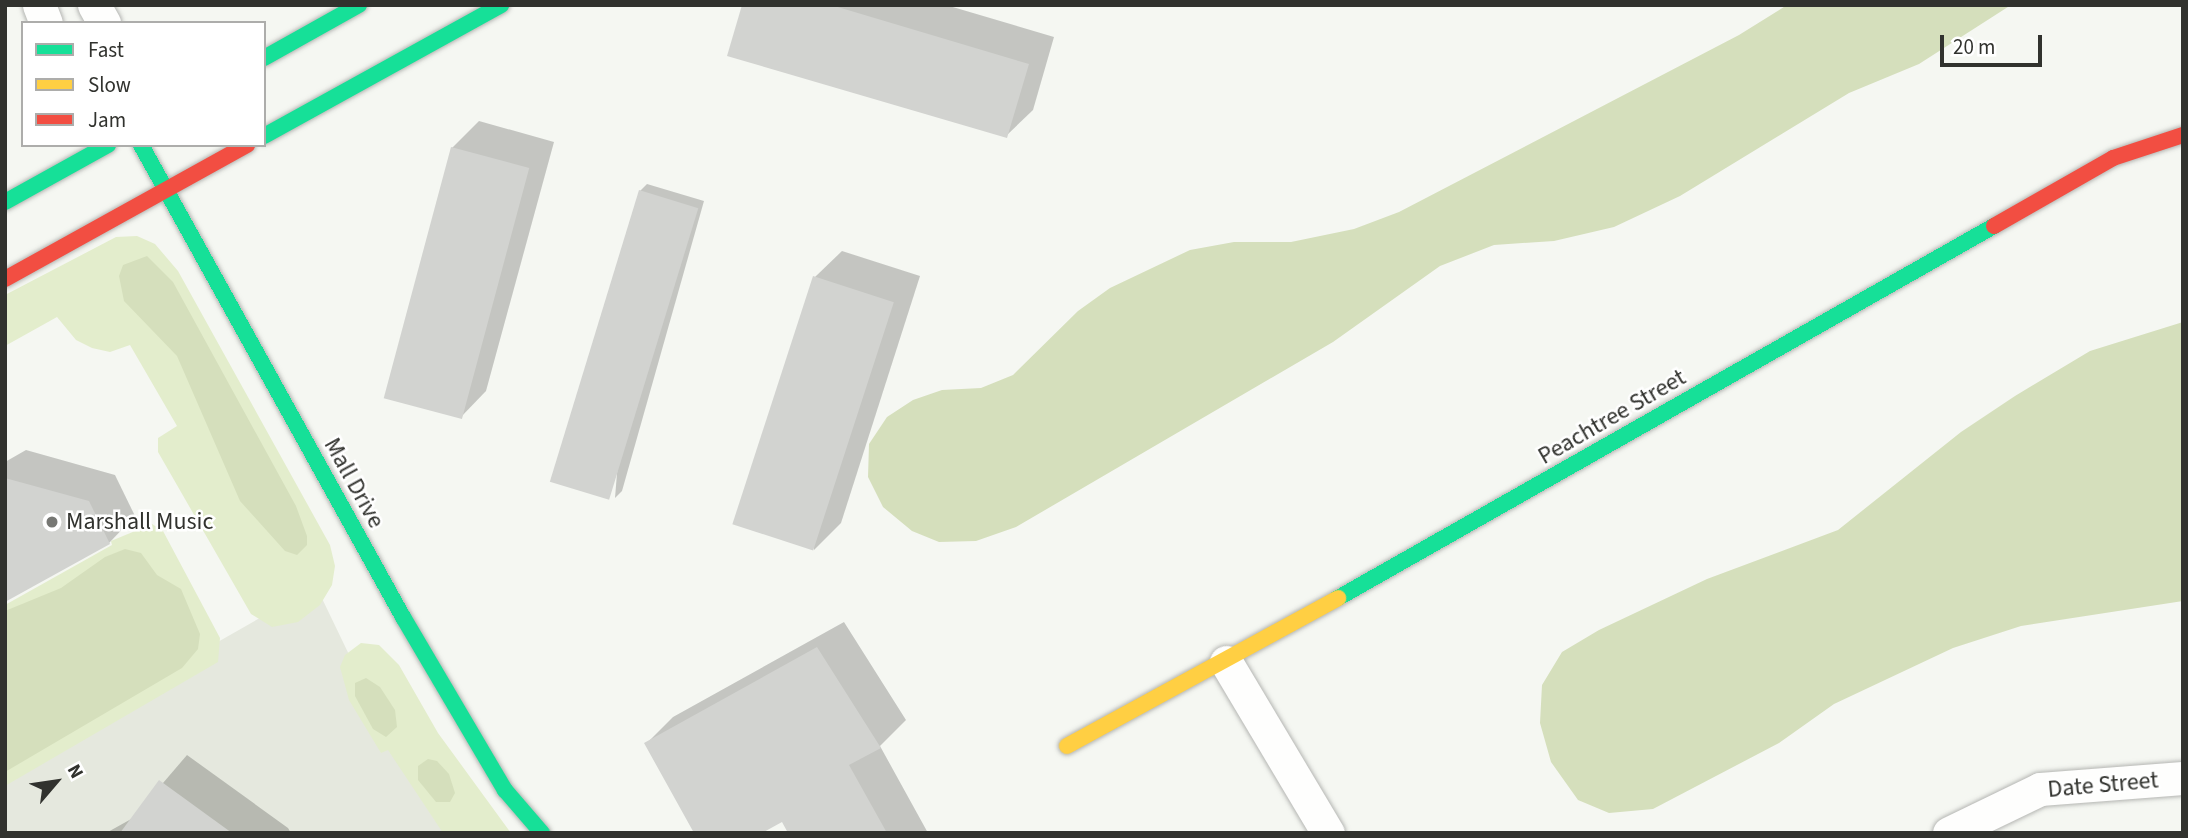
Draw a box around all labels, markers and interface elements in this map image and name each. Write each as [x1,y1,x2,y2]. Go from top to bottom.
legend [21,21,266,147]
scale bar [1943,21,2044,65]
text: 20 m [1953,32,1995,62]
text: Fast [88,35,124,65]
text: Slow [88,70,131,100]
text: Jam [88,105,126,135]
street label: Peachtree Street [1533,363,1691,471]
street label: Mall Drive [318,433,390,533]
place label: Marshall Music [66,508,213,536]
marker: Marshall Music [44,514,60,530]
north arrow [21,747,91,817]
text: N [60,759,90,784]
street label: Date Street [2046,766,2160,804]

